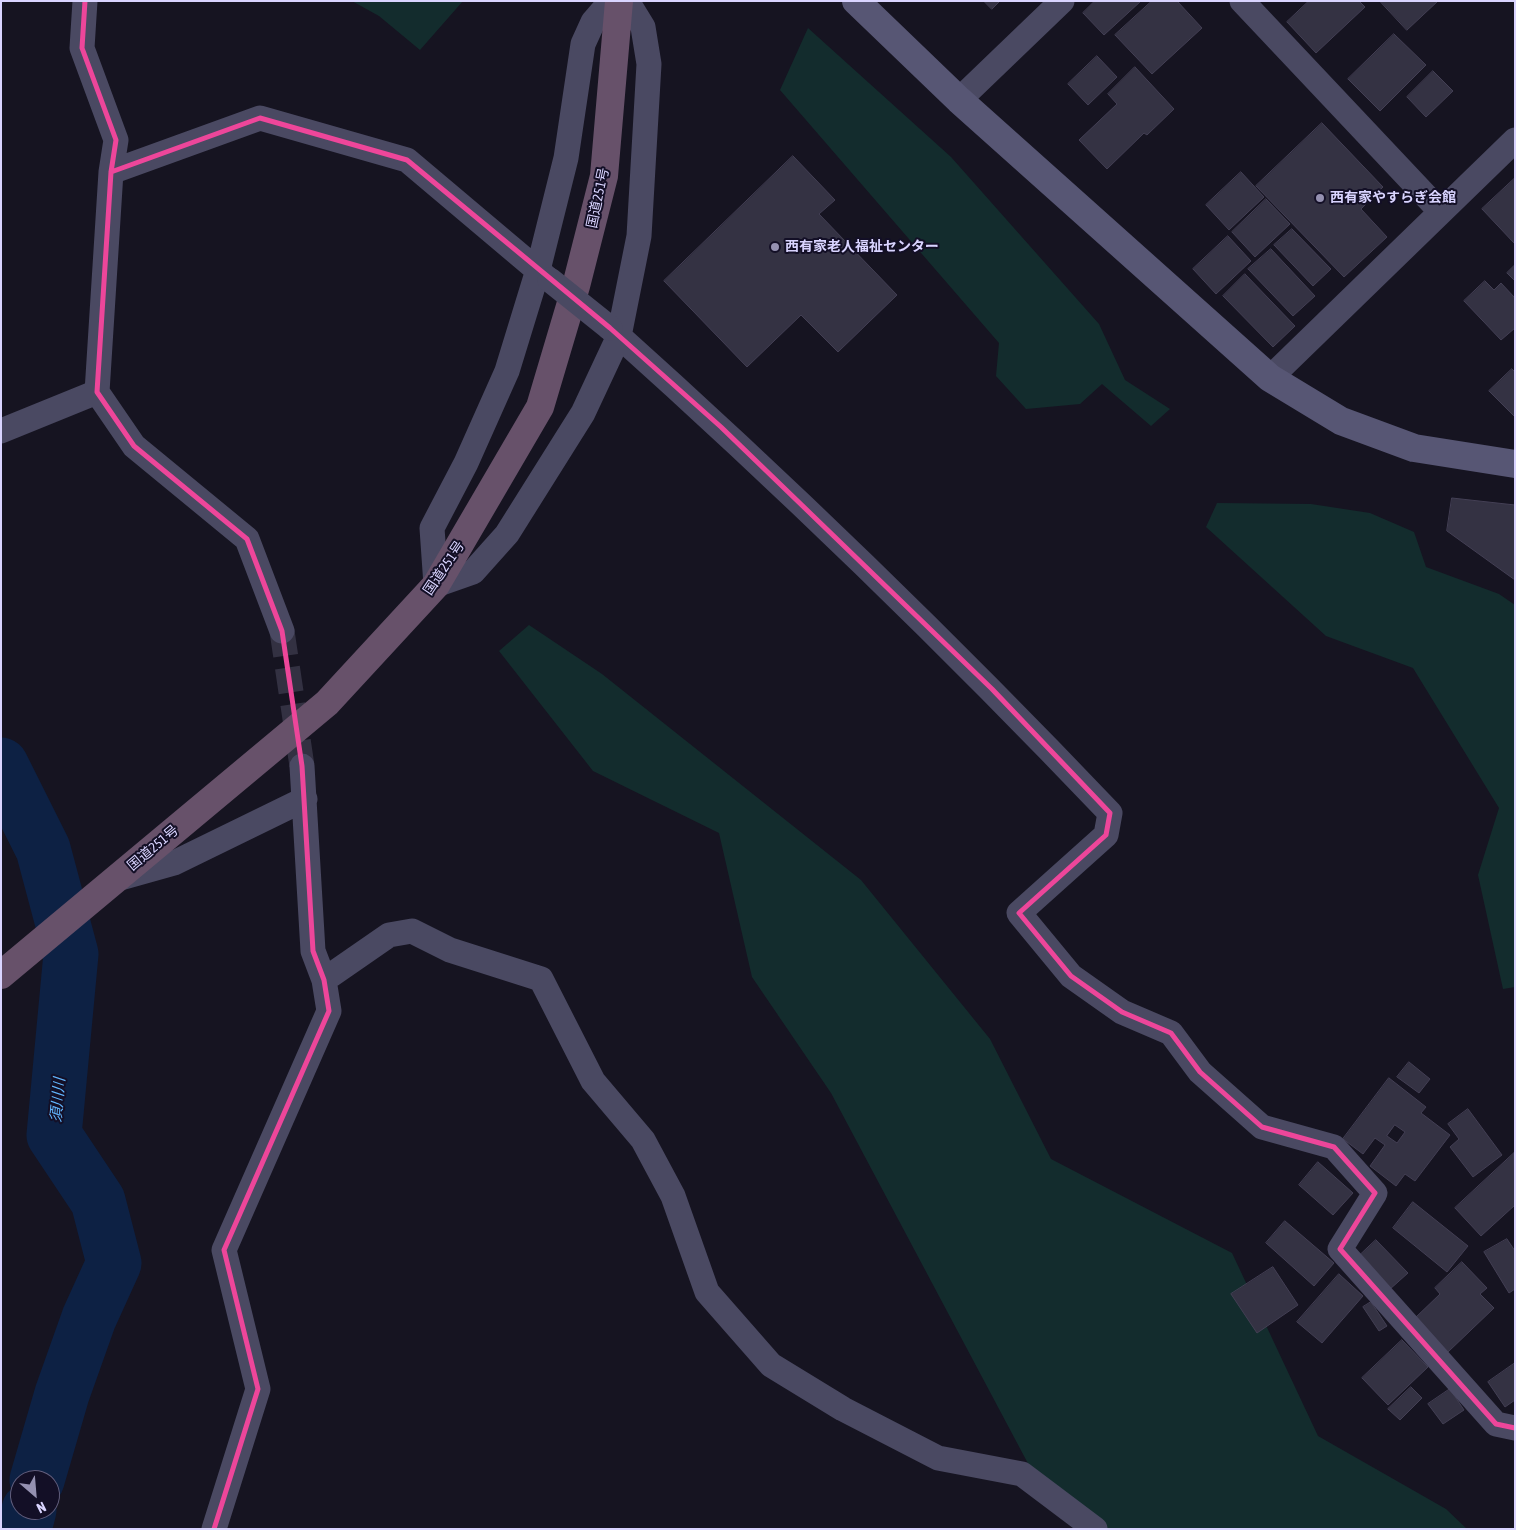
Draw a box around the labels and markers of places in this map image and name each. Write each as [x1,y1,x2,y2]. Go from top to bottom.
place label: 西有家やすらぎ会館 [1330,190,1456,206]
marker: 西有家やすらぎ会館 [1314,192,1326,204]
place label: 西有家老人福祉センター [785,239,939,255]
marker: 西有家老人福祉センター [769,241,781,253]

